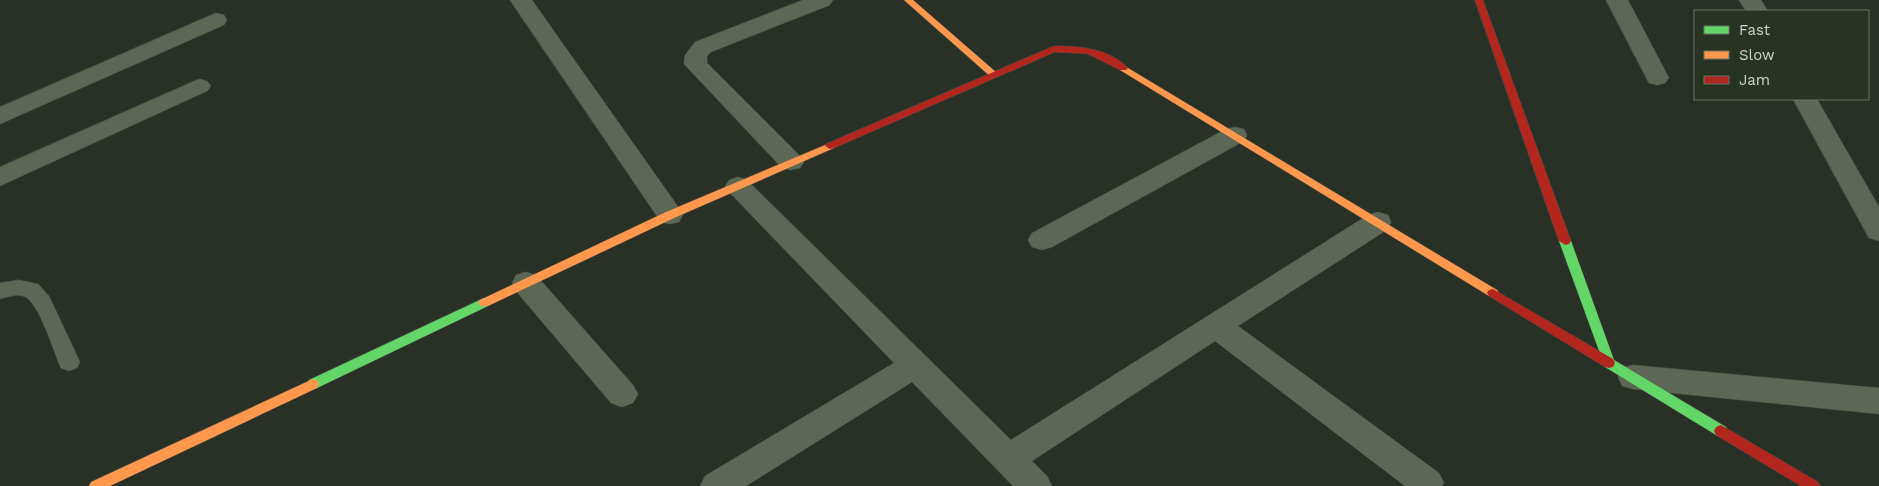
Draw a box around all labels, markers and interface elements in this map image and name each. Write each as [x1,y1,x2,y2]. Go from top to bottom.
legend [1694,10,1869,100]
text: Fast [1739,21,1771,39]
text: Slow [1739,46,1775,64]
text: Jam [1739,71,1770,89]

